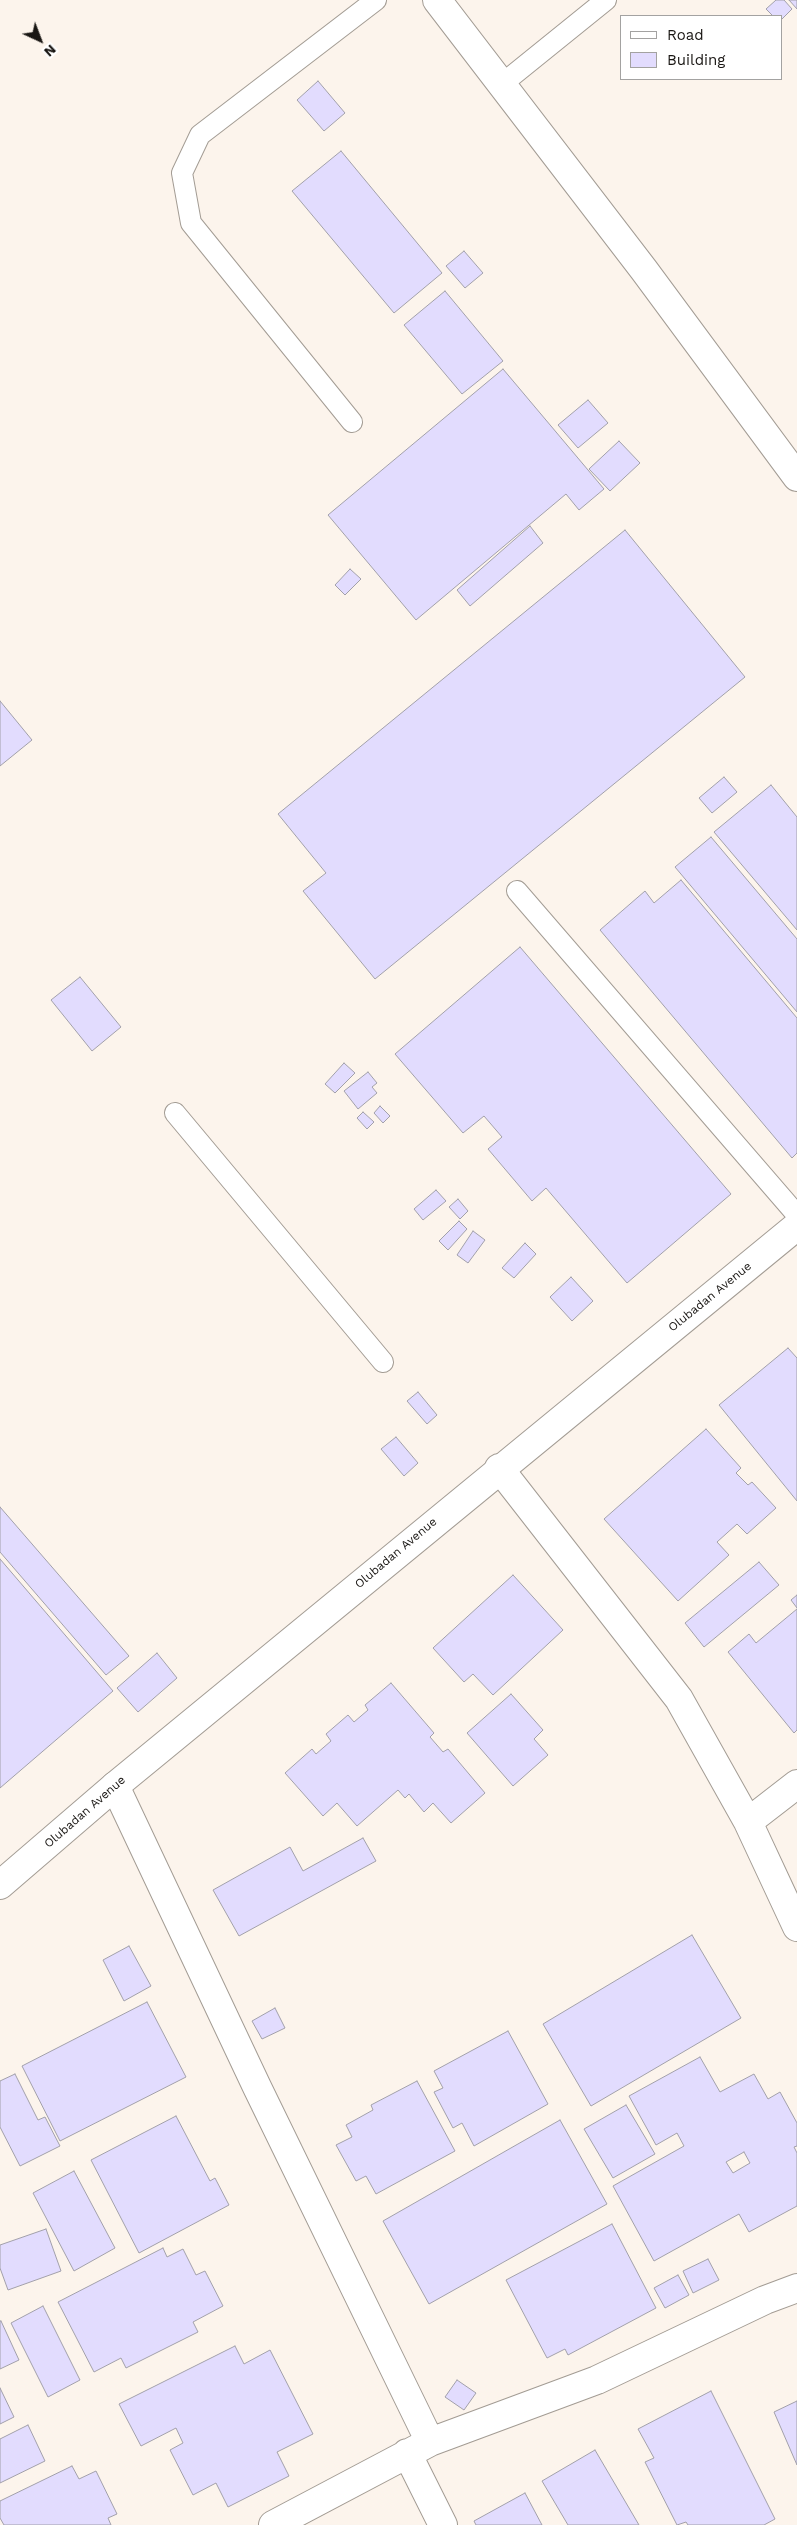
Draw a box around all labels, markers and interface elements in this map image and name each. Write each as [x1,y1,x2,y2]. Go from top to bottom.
north arrow [15,15,65,65]
legend [620,15,782,80]
text: Road [667,26,704,44]
text: N [41,42,59,60]
text: Building [667,51,725,69]
street label: Olubadan Avenue [666,1259,754,1335]
street label: Olubadan Avenue [352,1514,440,1592]
street label: Olubadan Avenue [42,1773,128,1851]

